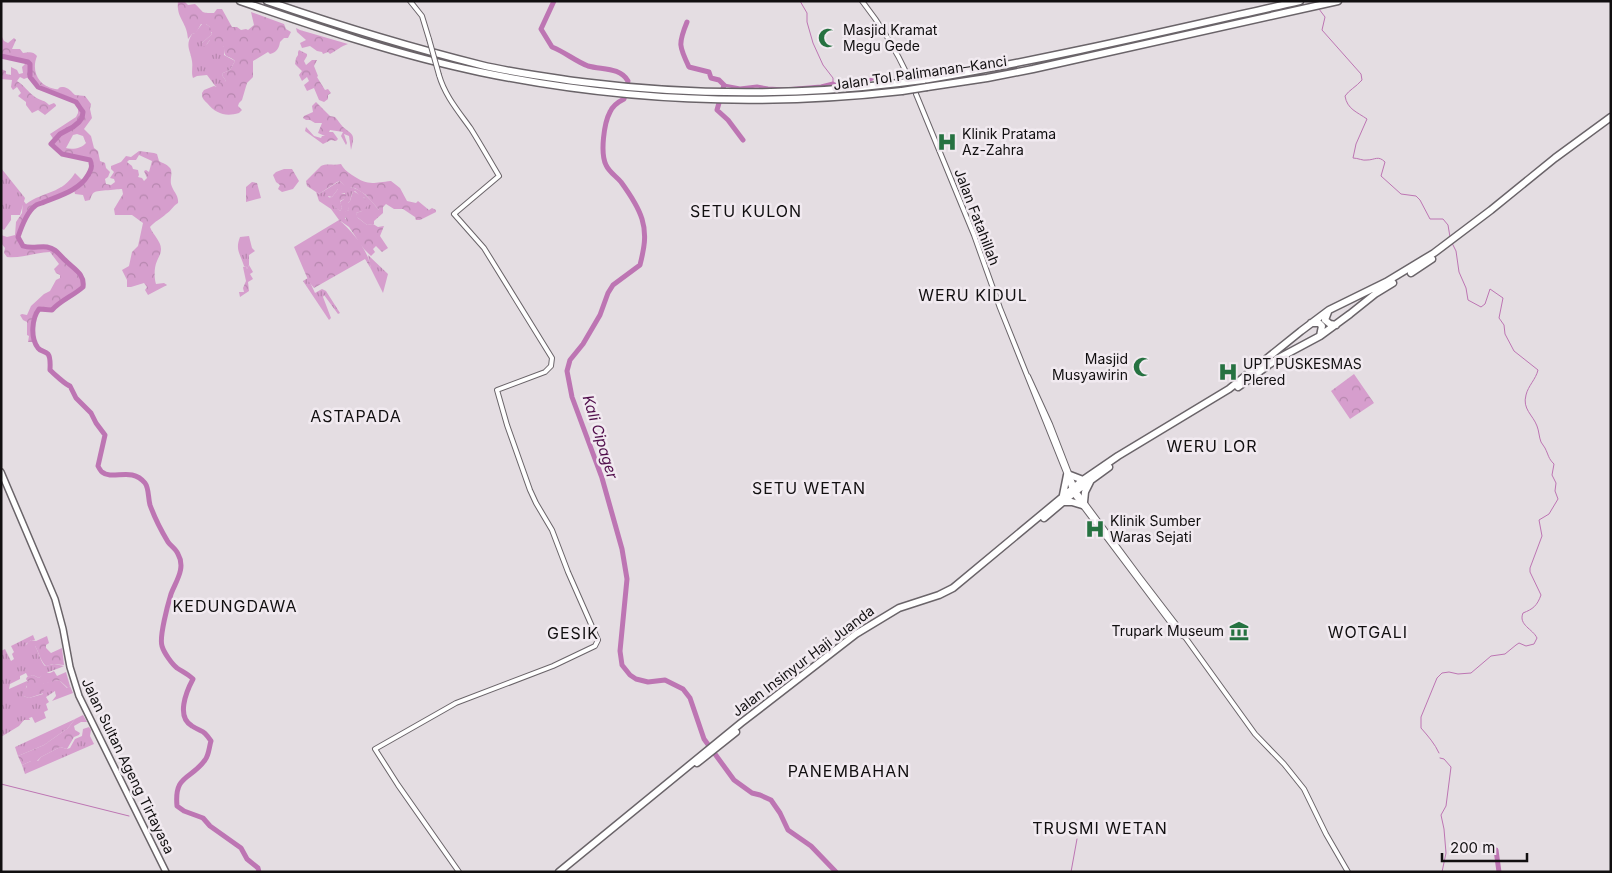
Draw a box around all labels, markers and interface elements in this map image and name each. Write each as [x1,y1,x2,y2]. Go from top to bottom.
place label: Masjid Kramat Megu Gede [843,21,938,54]
mosque icon: Masjid Kramat Megu Gede [817,27,839,49]
street label: Jalan Tol Palimanan–Kanci [832,52,1008,93]
place label: Klinik Pratama Az-Zahra [962,125,1056,158]
hospital icon: Klinik Pratama Az-Zahra [936,131,958,153]
street label: Jalan Fatahillah [951,166,1004,268]
district label: SETU KULON [690,201,802,221]
district label: WERU KIDUL [918,285,1028,305]
place label: Masjid Musyawirin [1052,350,1128,383]
place label: UPT PUSKESMAS Plered [1243,355,1362,388]
mosque icon: Masjid Musyawirin [1132,356,1154,378]
hospital icon: UPT PUSKESMAS Plered [1217,361,1239,383]
water label: Kali Cipager [579,393,622,481]
district label: ASTAPADA [310,406,402,426]
district label: WERU LOR [1166,436,1258,456]
district label: SETU WETAN [752,478,866,498]
place label: Klinik Sumber Waras Sejati [1110,512,1201,545]
hospital icon: Klinik Sumber Waras Sejati [1084,518,1106,540]
district label: KEDUNGDAWA [173,596,297,616]
street label: Jalan Insinyur Haji Juanda [728,602,877,720]
museum icon: Trupark Museum [1228,620,1250,642]
place label: Trupark Museum [1112,622,1224,639]
district label: WOTGALI [1328,622,1408,642]
district label: GESIK [547,623,599,643]
street label: Jalan Sultan Ageng Tirtayasa [78,675,178,856]
district label: PANEMBAHAN [788,761,910,781]
district label: TRUSMI WETAN [1032,818,1168,838]
scale bar [1442,830,1527,862]
text: 200 m [1450,838,1495,857]

